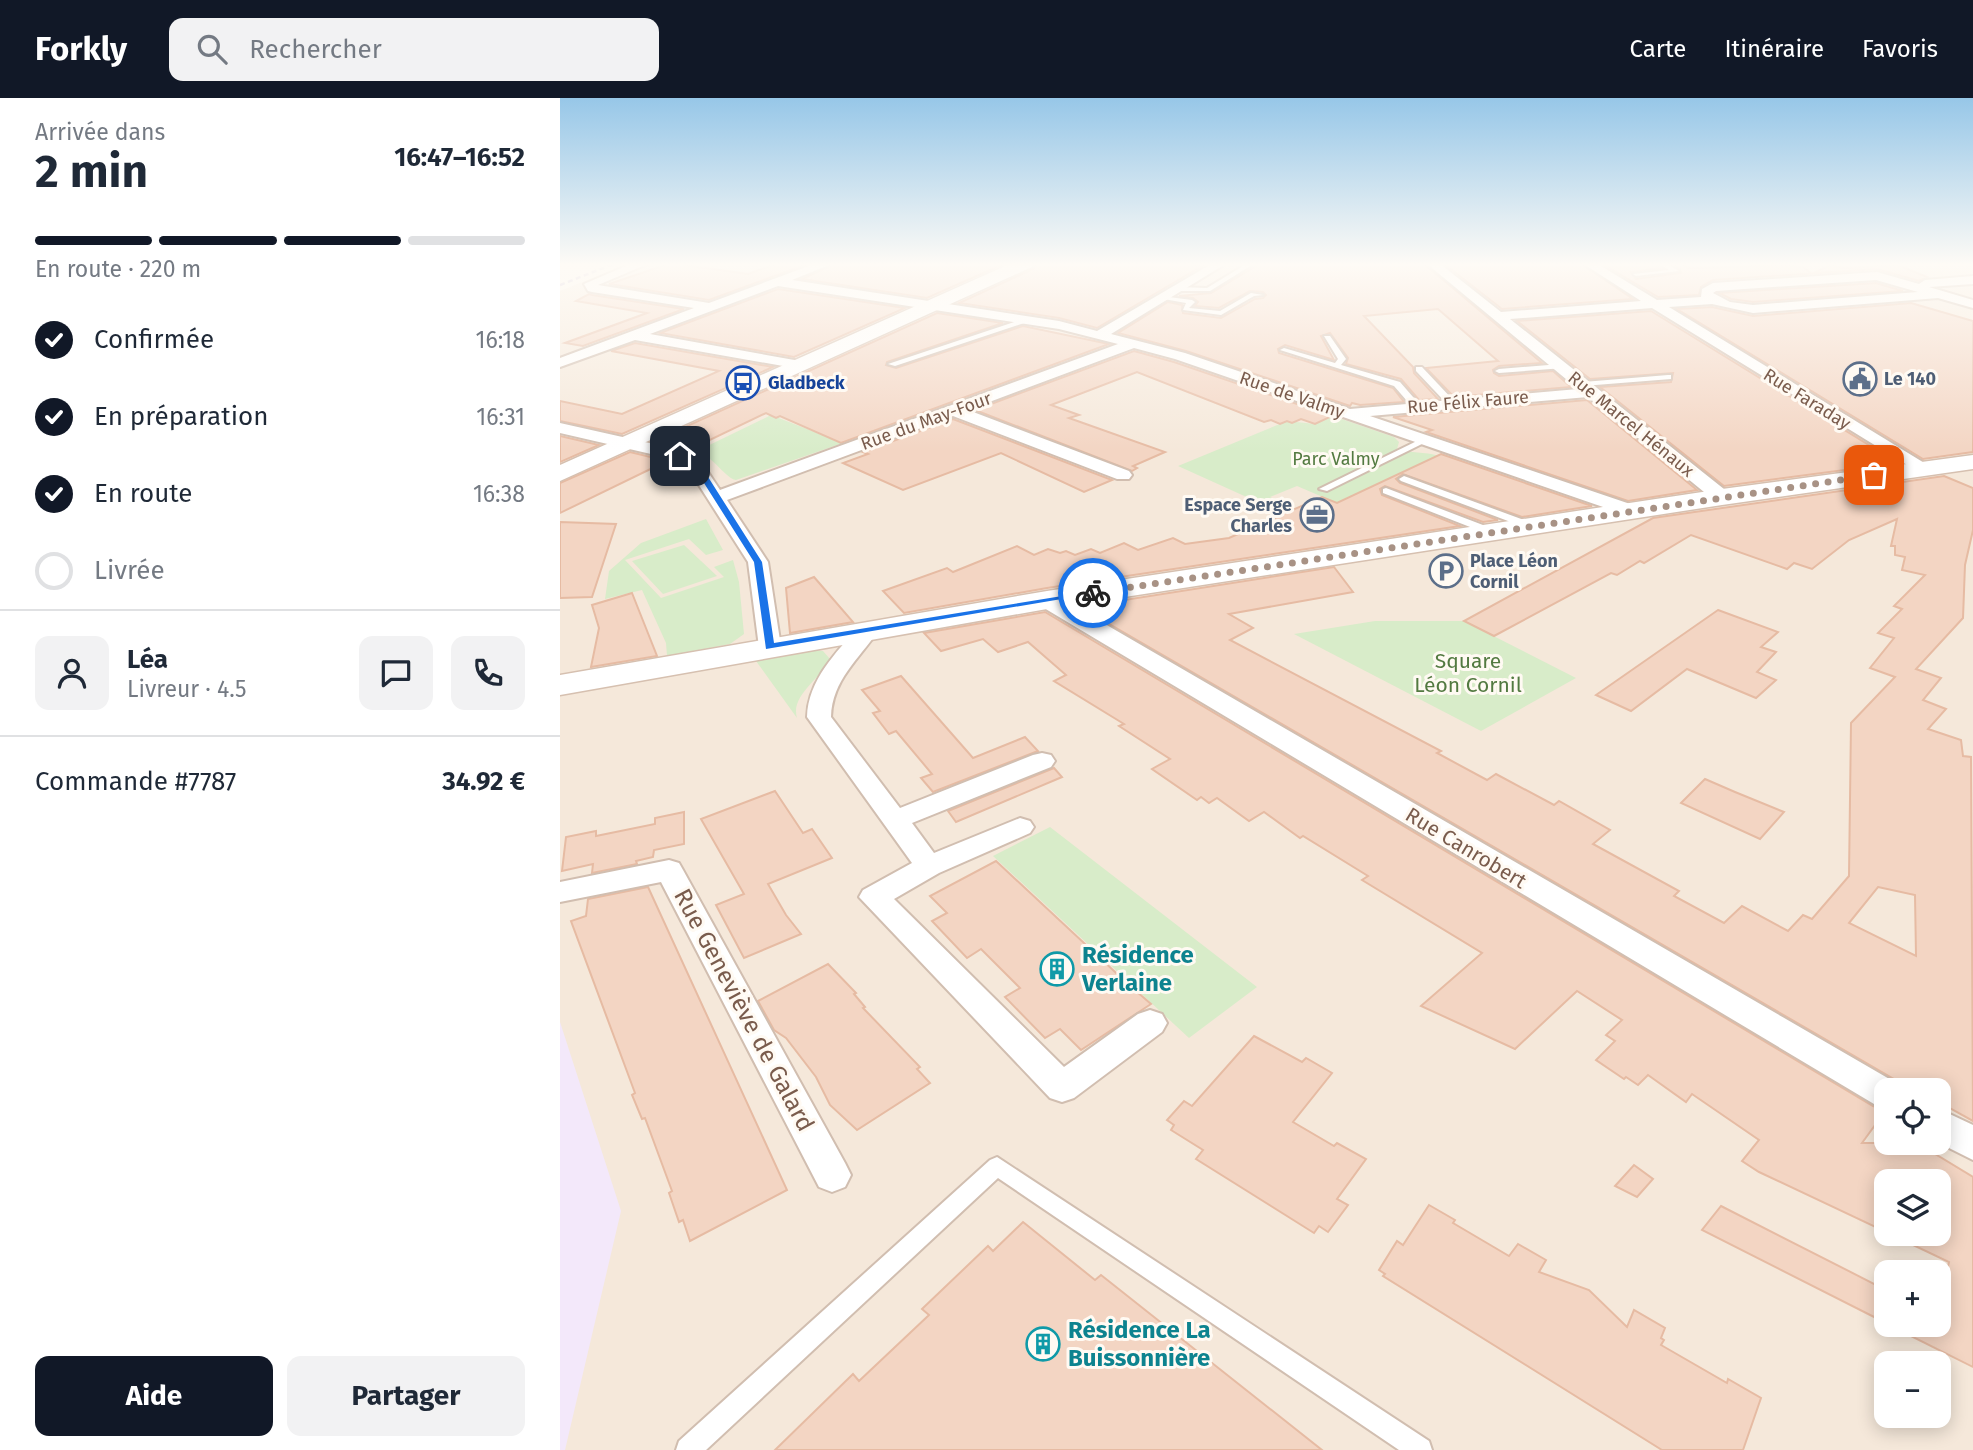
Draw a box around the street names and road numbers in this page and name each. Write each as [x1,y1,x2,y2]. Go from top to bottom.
street label: Rue Faraday [1759,364,1855,435]
street label: Rue Marcel Hénaux [1564,366,1699,482]
street label: Rue de Valmy [1237,367,1348,423]
street label: Rue Félix Faure [1406,386,1530,418]
street label: Rue du May-Four [858,387,994,455]
street label: Rue Canrobert [1401,802,1532,895]
street label: Rue Geneviève de Galard [668,884,820,1136]

